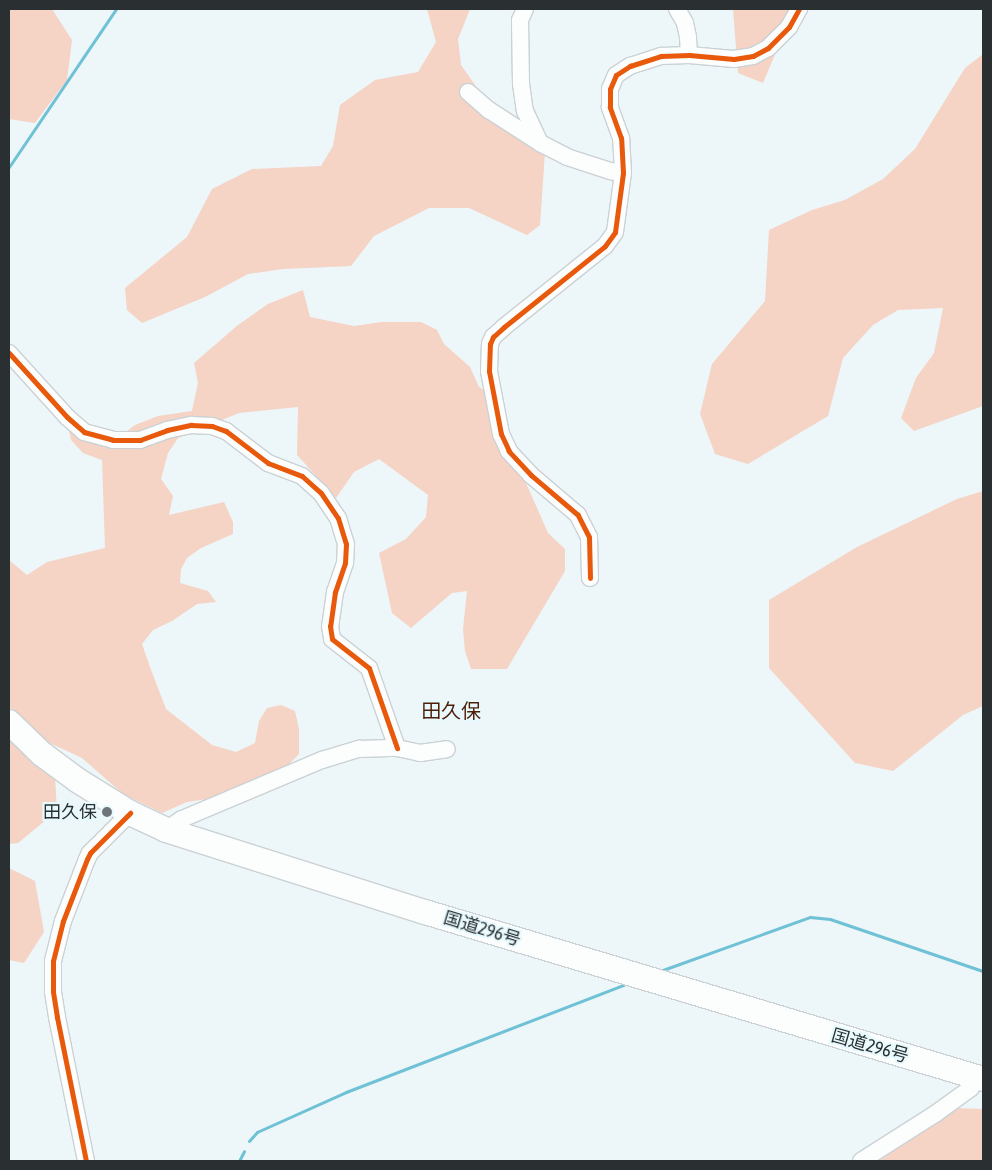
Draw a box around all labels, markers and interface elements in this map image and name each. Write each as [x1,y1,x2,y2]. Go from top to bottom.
district label: 田久保 [421,698,481,722]
place label: 田久保 [43,801,97,823]
marker: 田久保 [101,806,113,818]
street label: 国道296号 [441,907,523,951]
street label: 国道296号 [829,1025,911,1067]

